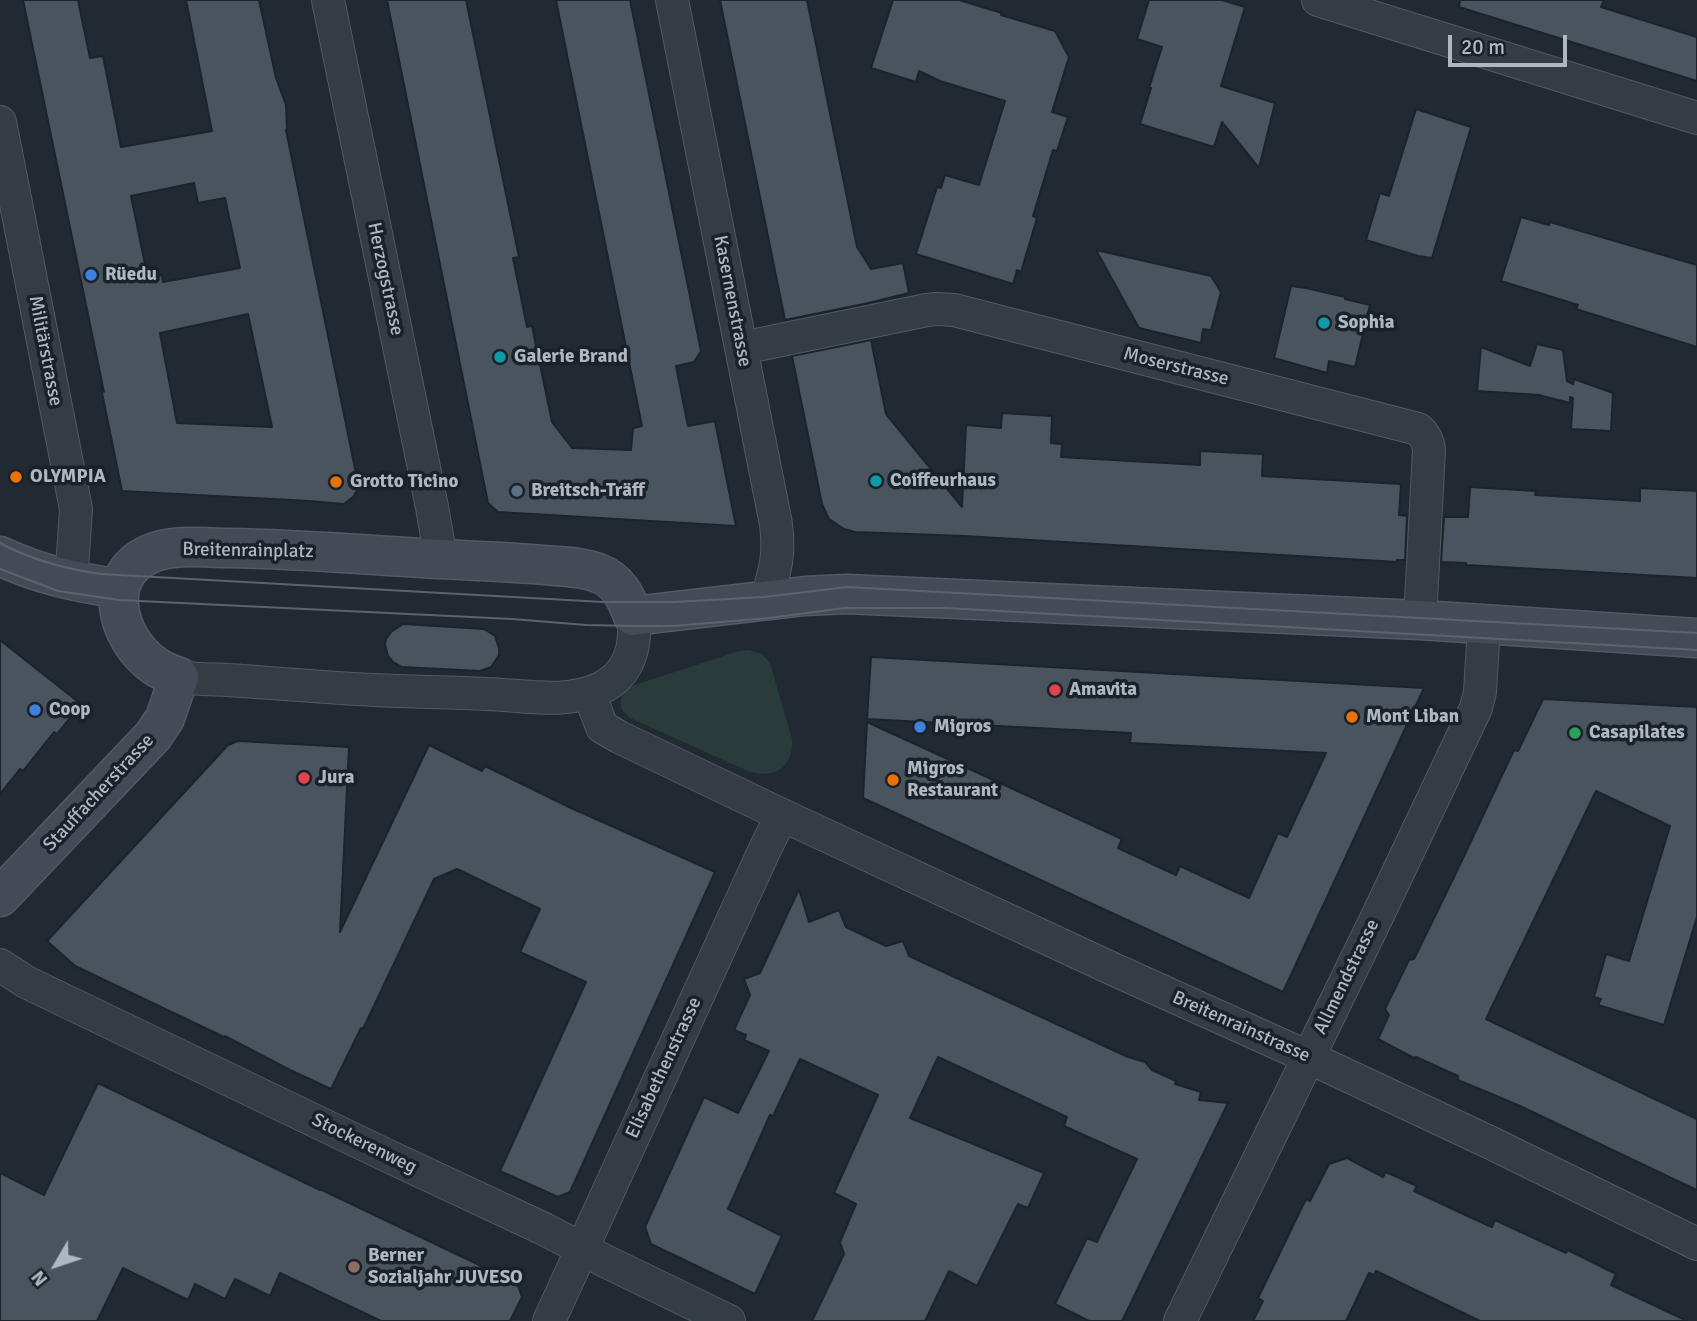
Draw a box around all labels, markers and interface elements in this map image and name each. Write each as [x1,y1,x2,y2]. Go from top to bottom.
scale bar [1452,21,1571,65]
text: 20 m [1461,34,1505,60]
street label: Herzogstrasse [362,220,408,338]
street label: Kasernenstrasse [708,233,756,369]
place label: Rüedu [105,264,157,286]
marker: Rüedu [83,267,99,283]
street label: Militärstrasse [23,294,67,408]
place label: Sophia [1338,312,1394,334]
marker: Sophia [1316,315,1332,331]
street label: Moserstrasse [1121,343,1231,391]
place label: Galerie Brand [514,346,628,368]
marker: Galerie Brand [492,349,508,365]
place label: OLYMPIA [30,466,106,488]
marker: OLYMPIA [8,469,24,485]
place label: Coiffeurhaus [890,470,996,492]
place label: Grotto Ticino [350,471,458,493]
marker: Coiffeurhaus [868,473,884,489]
marker: Grotto Ticino [328,474,344,490]
place label: Breitsch-Träff [531,480,645,502]
marker: Breitsch-Träff [509,483,525,499]
street label: Breitenrainplatz [182,538,314,564]
place label: Amavita [1069,679,1137,701]
marker: Amavita [1047,682,1063,698]
place label: Coop [49,699,91,721]
marker: Coop [27,702,43,718]
place label: Mont Liban [1366,706,1459,728]
marker: Mont Liban [1344,709,1360,725]
place label: Migros [934,716,991,738]
marker: Migros [912,719,928,735]
place label: Casapilates [1589,722,1685,744]
marker: Casapilates [1567,725,1583,741]
street label: Stauffacherstrasse [39,730,159,856]
place label: Migros Restaurant [907,758,998,802]
place label: Jura [318,767,354,789]
marker: Jura [296,770,312,786]
marker: Migros Restaurant [885,772,901,788]
street label: Allmendstrasse [1309,916,1385,1038]
street label: Breitenrainstrasse [1169,986,1313,1068]
street label: Elisabethenstrasse [621,994,707,1142]
street label: Stockerenweg [308,1109,420,1179]
north arrow [21,1230,91,1300]
place label: Berner Sozialjahr JUVESO [368,1245,523,1289]
marker: Berner Sozialjahr JUVESO [346,1259,362,1275]
text: N [26,1266,53,1291]

